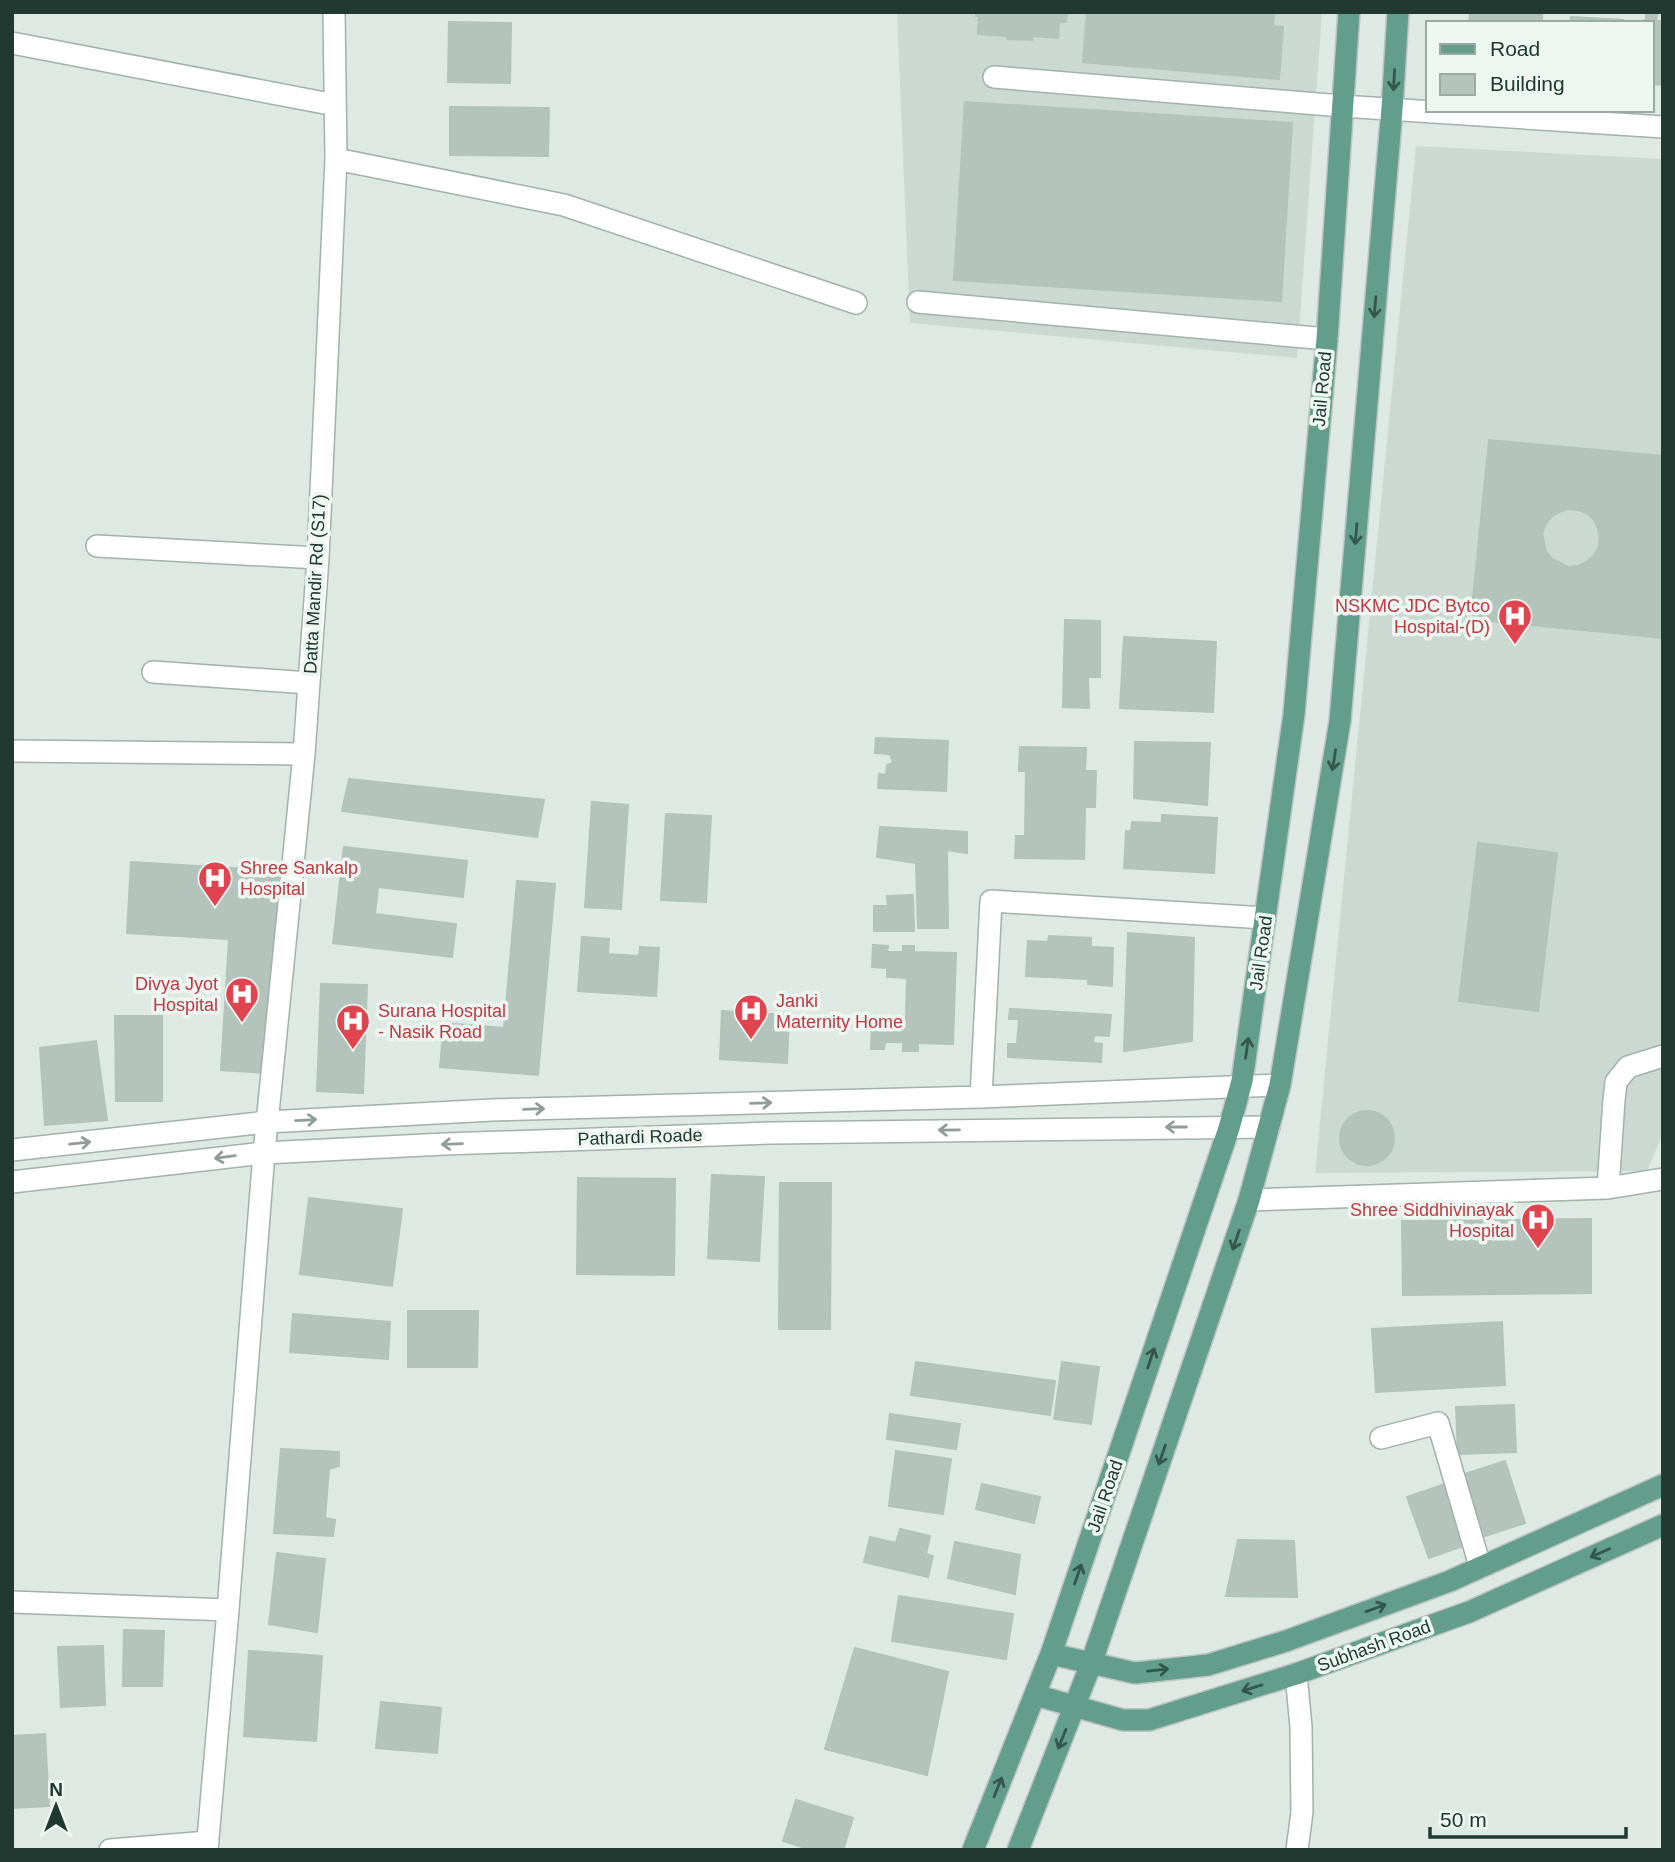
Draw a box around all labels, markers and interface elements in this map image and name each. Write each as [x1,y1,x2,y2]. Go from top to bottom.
legend [1426,21,1654,112]
text: Road [1490,37,1540,60]
one-way arrow [1387,69,1400,92]
text: Building [1490,72,1565,95]
one-way arrow [1368,295,1381,318]
street label: Jail Road [1309,351,1335,427]
street label: Datta Mandir Rd (S17) [300,494,330,674]
one-way arrow [1349,522,1362,545]
place label: NSKMC JDC Bytco Hospital-(D) [1335,596,1490,637]
hospital icon: NSKMC JDC Bytco Hospital-(D) [1496,597,1534,646]
one-way arrow [1327,748,1340,771]
place label: Shree Sankalp Hospital [240,858,358,899]
hospital icon: Shree Sankalp Hospital [196,859,234,908]
street label: Jail Road [1246,914,1276,992]
place label: Divya Jyot Hospital [135,974,218,1015]
hospital icon: Divya Jyot Hospital [223,975,261,1024]
place label: Janki Maternity Home [776,991,903,1032]
hospital icon: Janki Maternity Home [732,992,770,1041]
place label: Surana Hospital - Nasik Road [378,1001,506,1042]
hospital icon: Surana Hospital - Nasik Road [334,1002,372,1051]
one-way arrow [1241,1037,1254,1059]
one-way arrow [749,1096,772,1109]
one-way arrow [522,1102,545,1116]
one-way arrow [295,1113,317,1126]
one-way arrow [1165,1121,1188,1134]
one-way arrow [938,1123,961,1137]
street label: Pathardi Roade [577,1125,703,1149]
one-way arrow [68,1136,91,1149]
one-way arrow [441,1137,464,1151]
one-way arrow [214,1151,237,1164]
place label: Shree Siddhivinayak Hospital [1350,1200,1515,1241]
hospital icon: Shree Siddhivinayak Hospital [1519,1201,1557,1250]
one-way arrow [1229,1228,1241,1250]
one-way arrow [1146,1348,1158,1370]
one-way arrow [1155,1444,1168,1466]
street label: Jail Road [1083,1457,1127,1535]
one-way arrow [1590,1547,1612,1560]
one-way arrow [1073,1563,1085,1585]
one-way arrow [1365,1601,1387,1613]
street label: Subhash Road [1315,1616,1433,1676]
one-way arrow [1147,1664,1169,1677]
one-way arrow [1241,1683,1263,1695]
one-way arrow [1055,1727,1068,1749]
north arrow [21,1771,91,1841]
one-way arrow [993,1776,1006,1798]
text: N [49,1779,63,1800]
scale bar [1430,1796,1626,1840]
text: 50 m [1440,1808,1487,1831]

